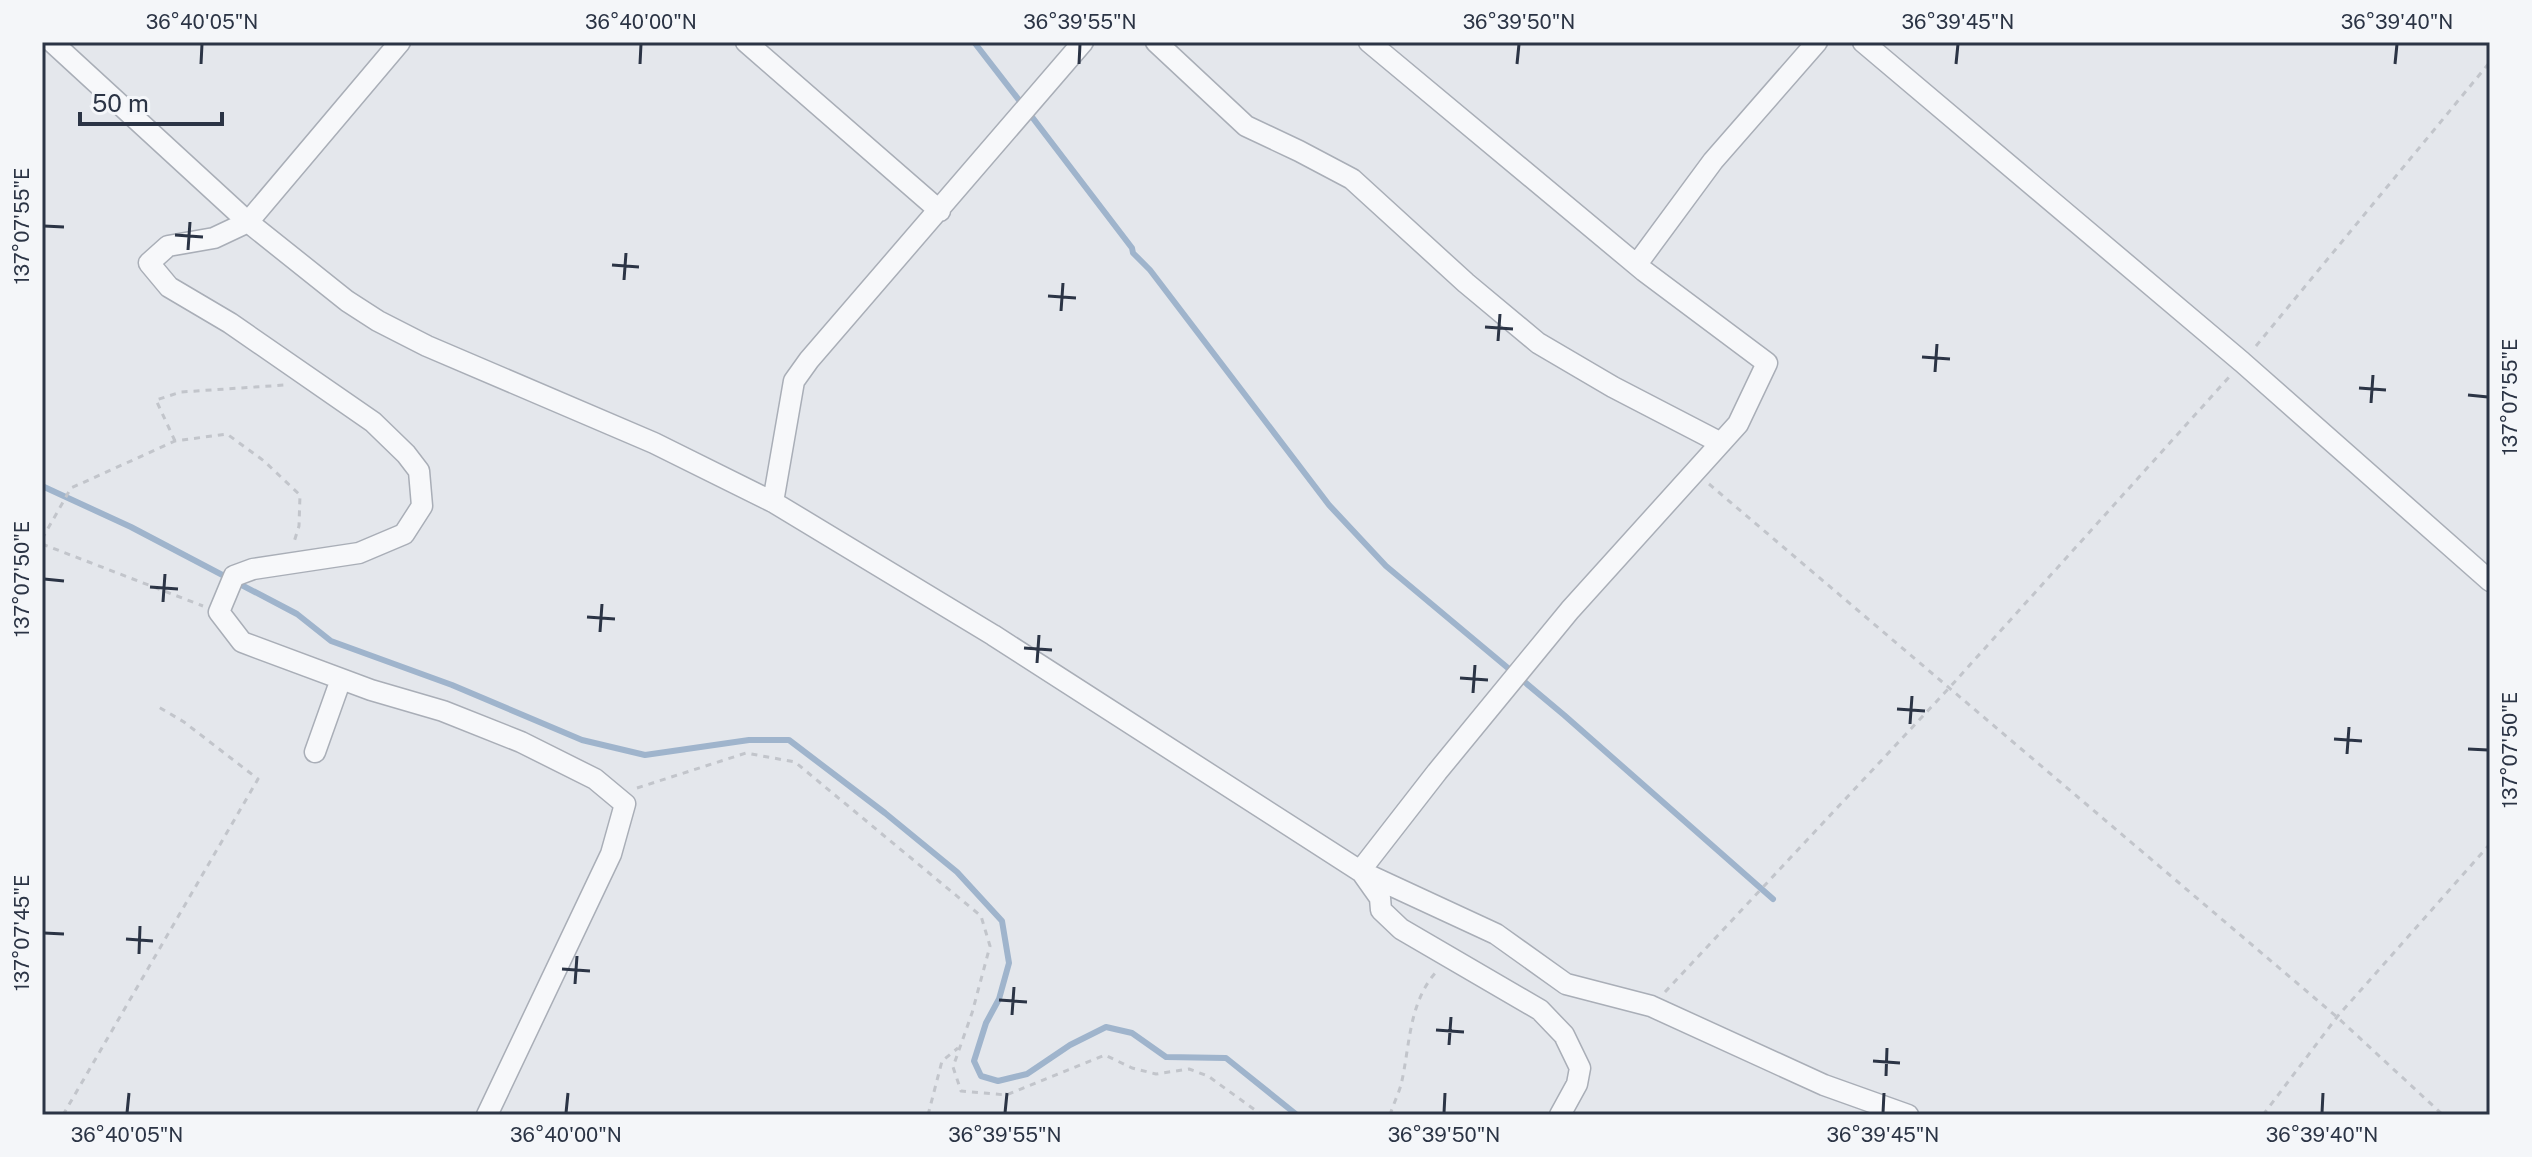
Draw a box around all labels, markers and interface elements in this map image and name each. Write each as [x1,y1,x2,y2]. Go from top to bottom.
text: 36°40'05"N [146,10,258,34]
text: 36°40'00"N [585,10,697,34]
text: 36°39'55"N [1023,10,1137,34]
text: 36°39'50"N [1463,10,1575,34]
text: 36°39'45"N [1902,10,2014,34]
text: 36°39'40"N [2341,10,2453,34]
scale bar [80,76,222,126]
text: 50 m [92,89,149,117]
text: 137°07'55"E [10,167,34,285]
text: 137°07'55"E [2498,338,2522,456]
text: 137°07'50"E [10,521,34,637]
text: 137°07'50"E [2498,692,2522,808]
text: 137°07'45"E [10,875,34,991]
text: 36°40'05"N [71,1123,183,1147]
text: 36°40'00"N [510,1123,622,1147]
text: 36°39'55"N [948,1123,1062,1147]
text: 36°39'50"N [1388,1123,1500,1147]
text: 36°39'45"N [1827,1123,1939,1147]
text: 36°39'40"N [2266,1123,2378,1147]

